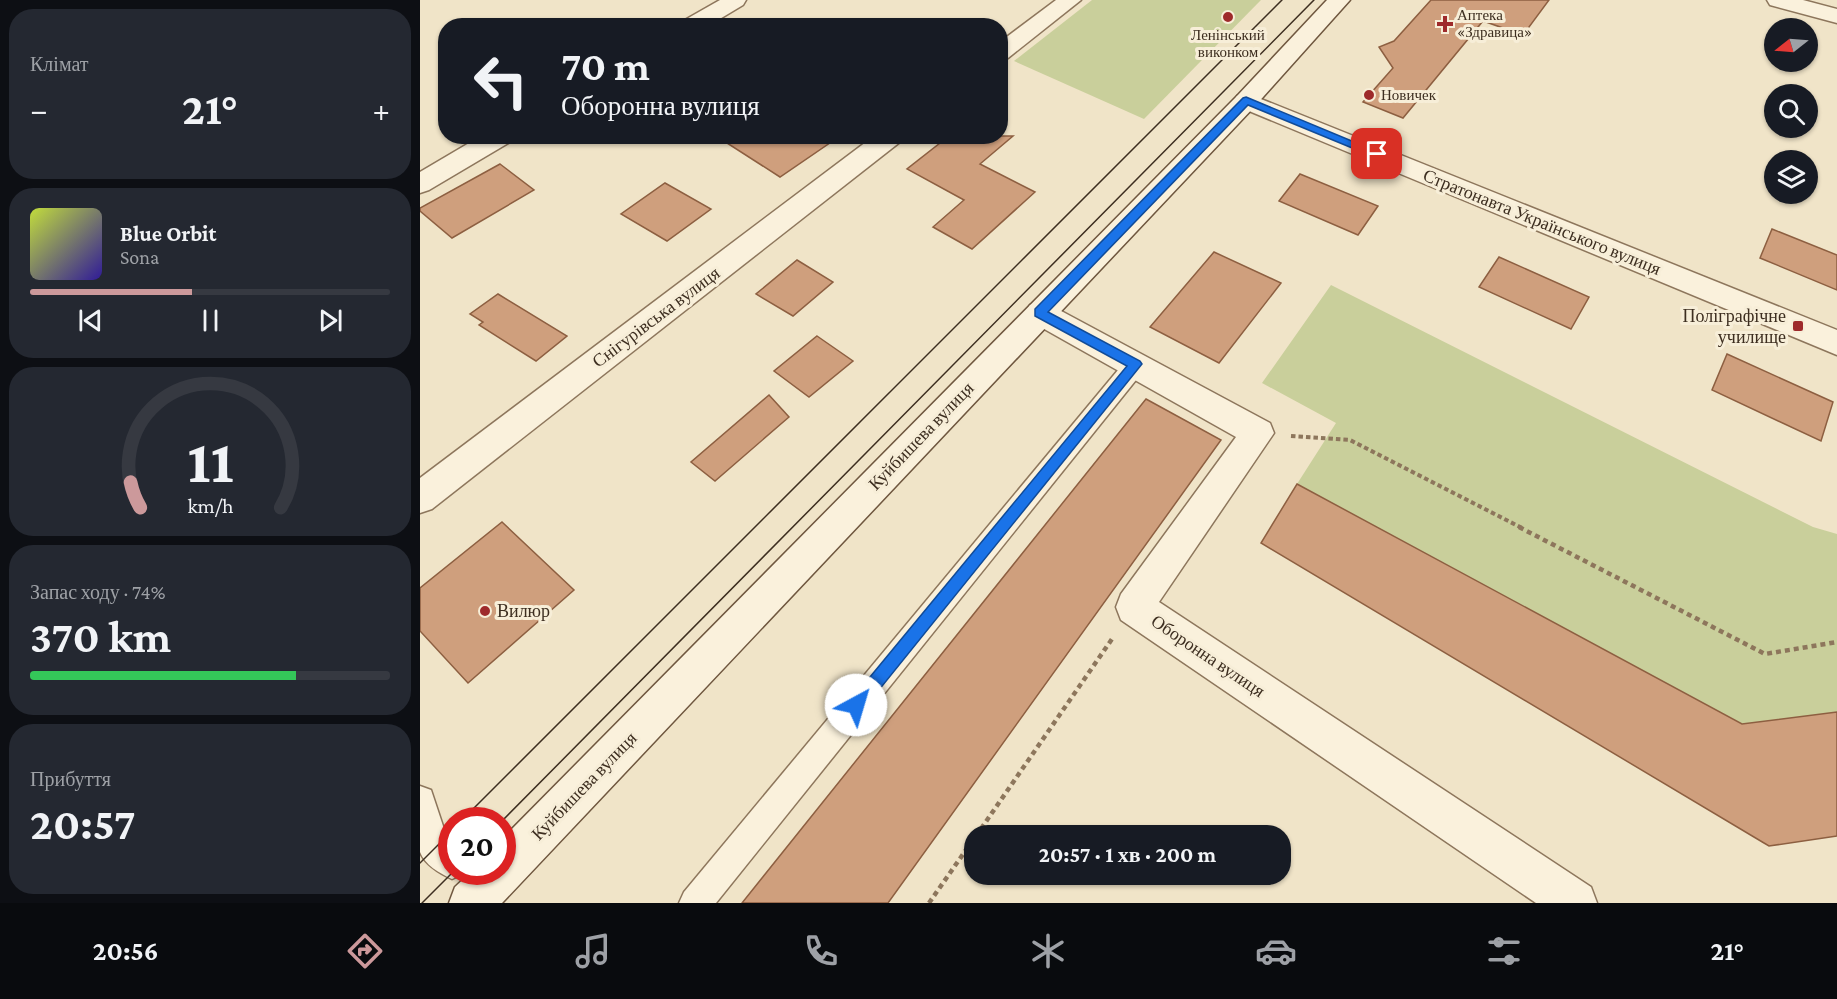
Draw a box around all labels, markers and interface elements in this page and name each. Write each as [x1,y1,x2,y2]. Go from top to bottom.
place label: Аптека «Здравица» [1457,7,1532,40]
marker: Ленінський виконком [1221,10,1235,24]
marker: Аптека «Здравица» [1438,17,1452,31]
north arrow [1764,18,1818,72]
map controls [1764,18,1818,204]
place label: Ленінський виконком [1191,27,1265,60]
icon: left [462,42,540,120]
text: 70 m [561,42,650,89]
text: Клімат [30,53,89,75]
text: 21° [182,84,238,134]
button: search [1764,84,1818,138]
place label: Новичек [1381,87,1437,103]
marker: Новичек [1362,88,1376,102]
text: − [30,91,47,128]
text: + [373,91,390,128]
text: Оборонна вулиця [561,91,760,121]
pin [1351,128,1402,179]
icon: arrive [1360,137,1393,170]
button: layers [1764,150,1818,204]
street label: Стратонавта Українського вулиця [1420,165,1664,279]
text: Blue Orbit [120,221,216,246]
text: Sona [120,246,159,268]
street label: Снігурівська вулиця [588,263,724,371]
icon: previous [74,304,107,337]
icon: pause [194,304,227,337]
icon: next [314,304,347,337]
place label: Поліграфічне училище [1683,306,1786,347]
marker: Поліграфічне училище [1791,319,1805,333]
street label: Куйбишева вулиця [864,378,978,494]
text: 11 [187,427,233,496]
text: km/h [187,495,234,519]
text: Запас ходу · 74% [30,581,166,603]
place label: Вилюр [497,601,550,621]
marker: Вилюр [478,604,492,618]
street label: Оборонна вулиця [1148,611,1268,701]
text: 370 km [30,612,171,662]
position arrow [824,673,888,737]
street label: Куйбишева вулиця [527,728,641,844]
text: Прибуття [30,768,111,790]
text: 20:57 [30,799,136,849]
speed limit sign: 20 [438,807,516,885]
text: 20:57 · 1 хв · 200 m [1039,842,1216,867]
icon: directions [344,930,386,972]
icon: music [572,930,614,972]
icon: phone [800,930,842,972]
icon: climate [1027,930,1069,972]
icon: car [1255,930,1297,972]
icon: filters [1483,930,1525,972]
text: 20:56 [93,936,159,966]
text: 21° [1710,936,1744,966]

